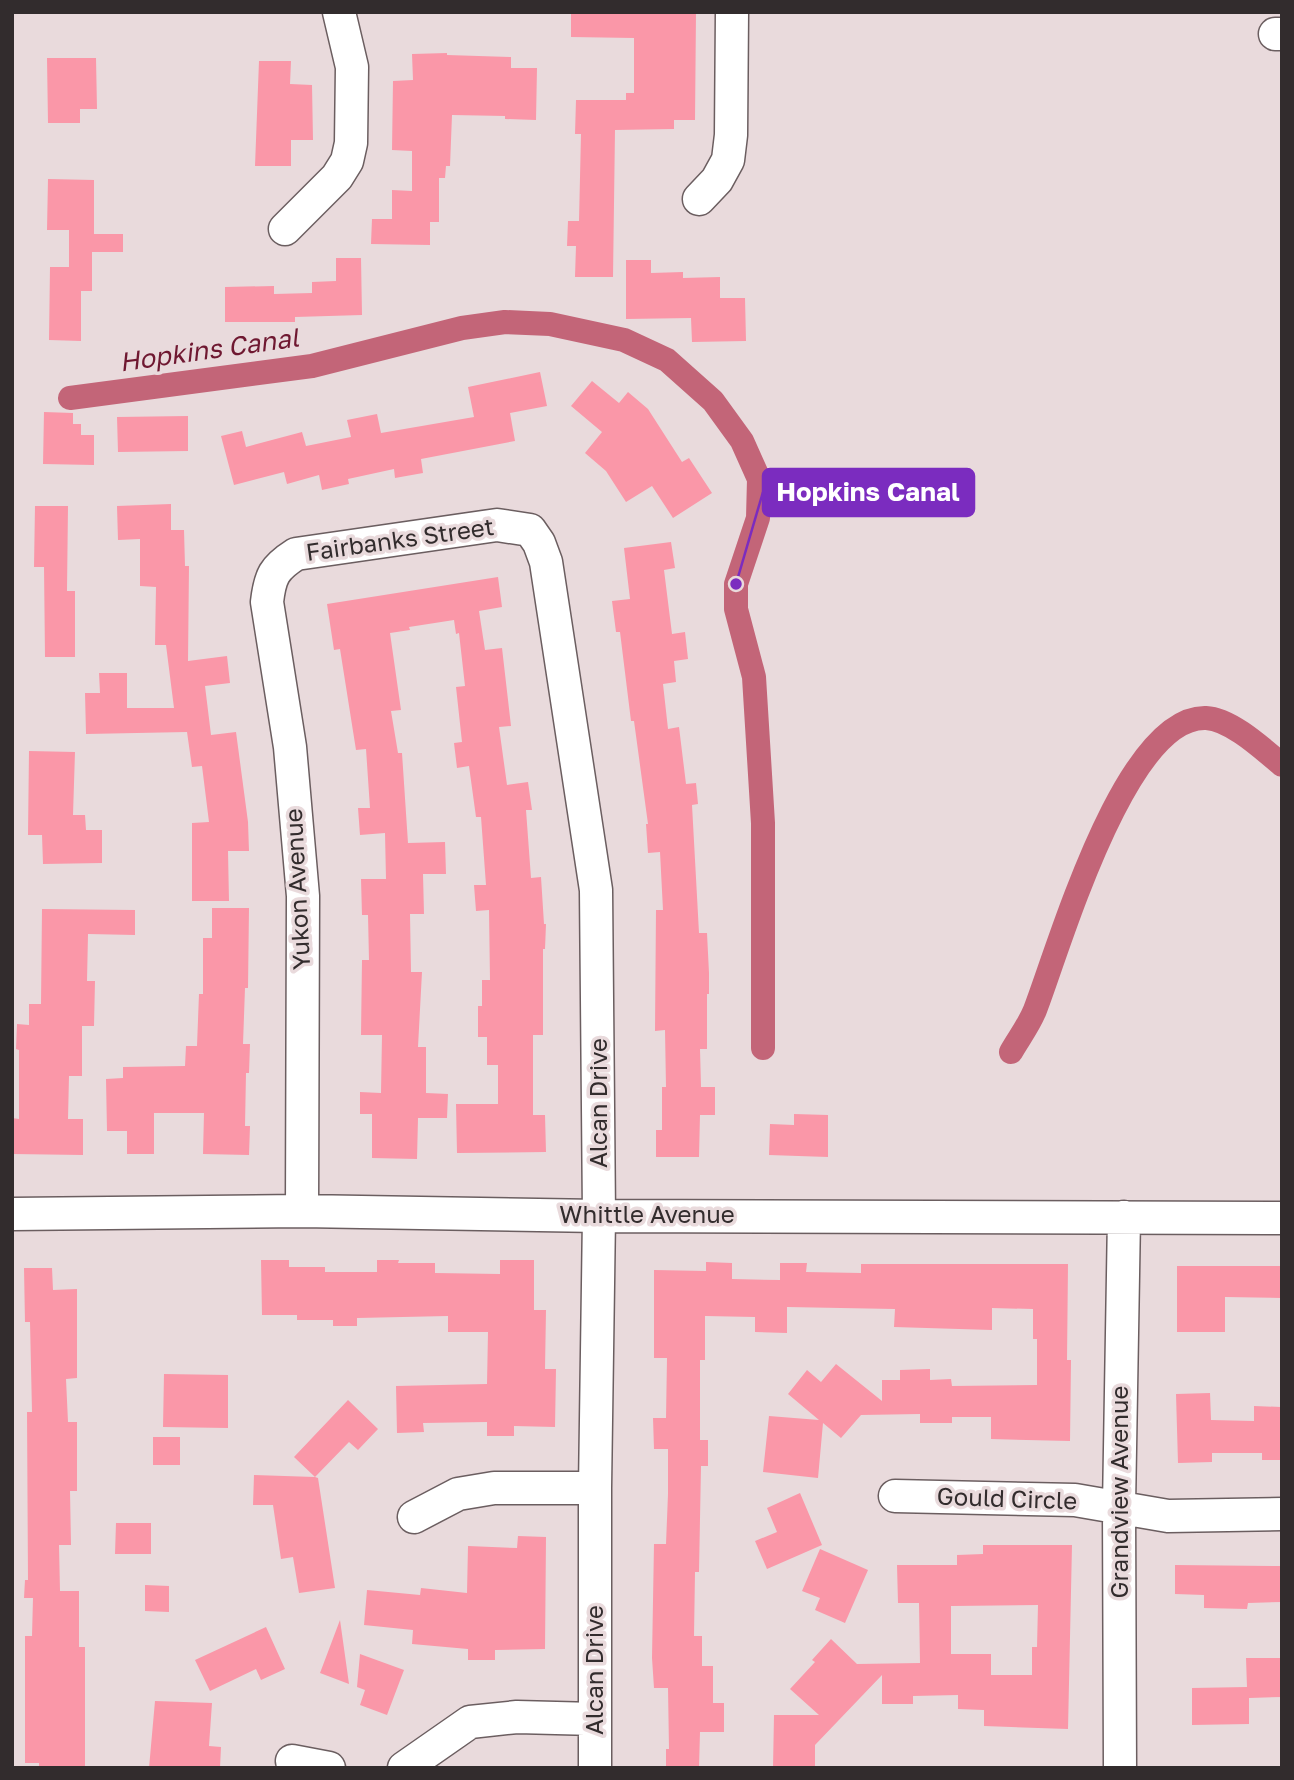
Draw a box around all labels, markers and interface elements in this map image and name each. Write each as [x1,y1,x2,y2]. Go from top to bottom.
water label: Hopkins Canal [117,321,302,377]
callout: Hopkins Canal [763,469,974,516]
text: Hopkins Canal [776,476,960,507]
street label: Fairbanks Street [304,511,496,566]
street label: Yukon Avenue [278,808,315,970]
street label: Alcan Drive [583,1038,612,1168]
street label: Whittle Avenue [559,1199,735,1228]
street label: Grandview Avenue [1104,1386,1133,1598]
street label: Gould Circle [936,1481,1078,1514]
street label: Alcan Drive [579,1605,608,1735]

